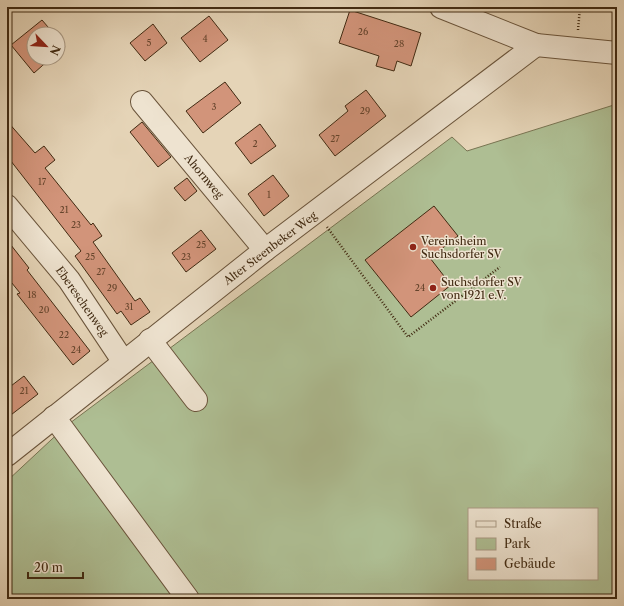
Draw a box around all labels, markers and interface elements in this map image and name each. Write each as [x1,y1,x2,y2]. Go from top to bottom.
north arrow [26,26,66,66]
house number: 26 [358,26,368,37]
house number: 4 [202,33,208,44]
house number: 5 [147,37,152,48]
house number: 28 [394,38,404,49]
text: N [47,43,63,58]
house number: 3 [212,101,217,112]
house number: 29 [360,105,370,116]
house number: 27 [330,133,340,144]
house number: 2 [252,138,258,149]
street label: Ahornweg [181,150,227,201]
house number: 17 [38,176,47,187]
house number: 1 [267,189,271,200]
house number: 21 [60,204,69,215]
street label: Alter Steenbeker Weg [220,208,320,288]
house number: 23 [71,219,81,230]
place label: Vereinsheim Suchsdorfer SV [420,234,503,261]
house number: 25 [196,239,206,250]
marker: Vereinsheim Suchsdorfer SV [408,242,418,252]
house number: 25 [85,251,95,262]
house number: 23 [181,251,191,262]
street label: Ebereschenweg [53,263,111,339]
house number: 27 [96,266,106,277]
place label: Suchsdorfer SV von 1921 e.V. [440,275,523,302]
house number: 29 [107,282,117,293]
house number: 24 [415,282,425,293]
marker: Suchsdorfer SV von 1921 e.V. [428,283,438,293]
house number: 18 [27,289,37,300]
house number: 31 [125,301,134,312]
house number: 20 [39,304,50,315]
house number: 22 [59,329,69,340]
house number: 24 [71,344,81,355]
house number: 21 [20,385,29,396]
legend [468,508,598,580]
text: Straße [504,516,542,531]
text: Park [504,536,531,551]
scale bar [28,554,83,580]
text: Gebäude [504,556,556,571]
text: 20 m [34,560,63,575]

